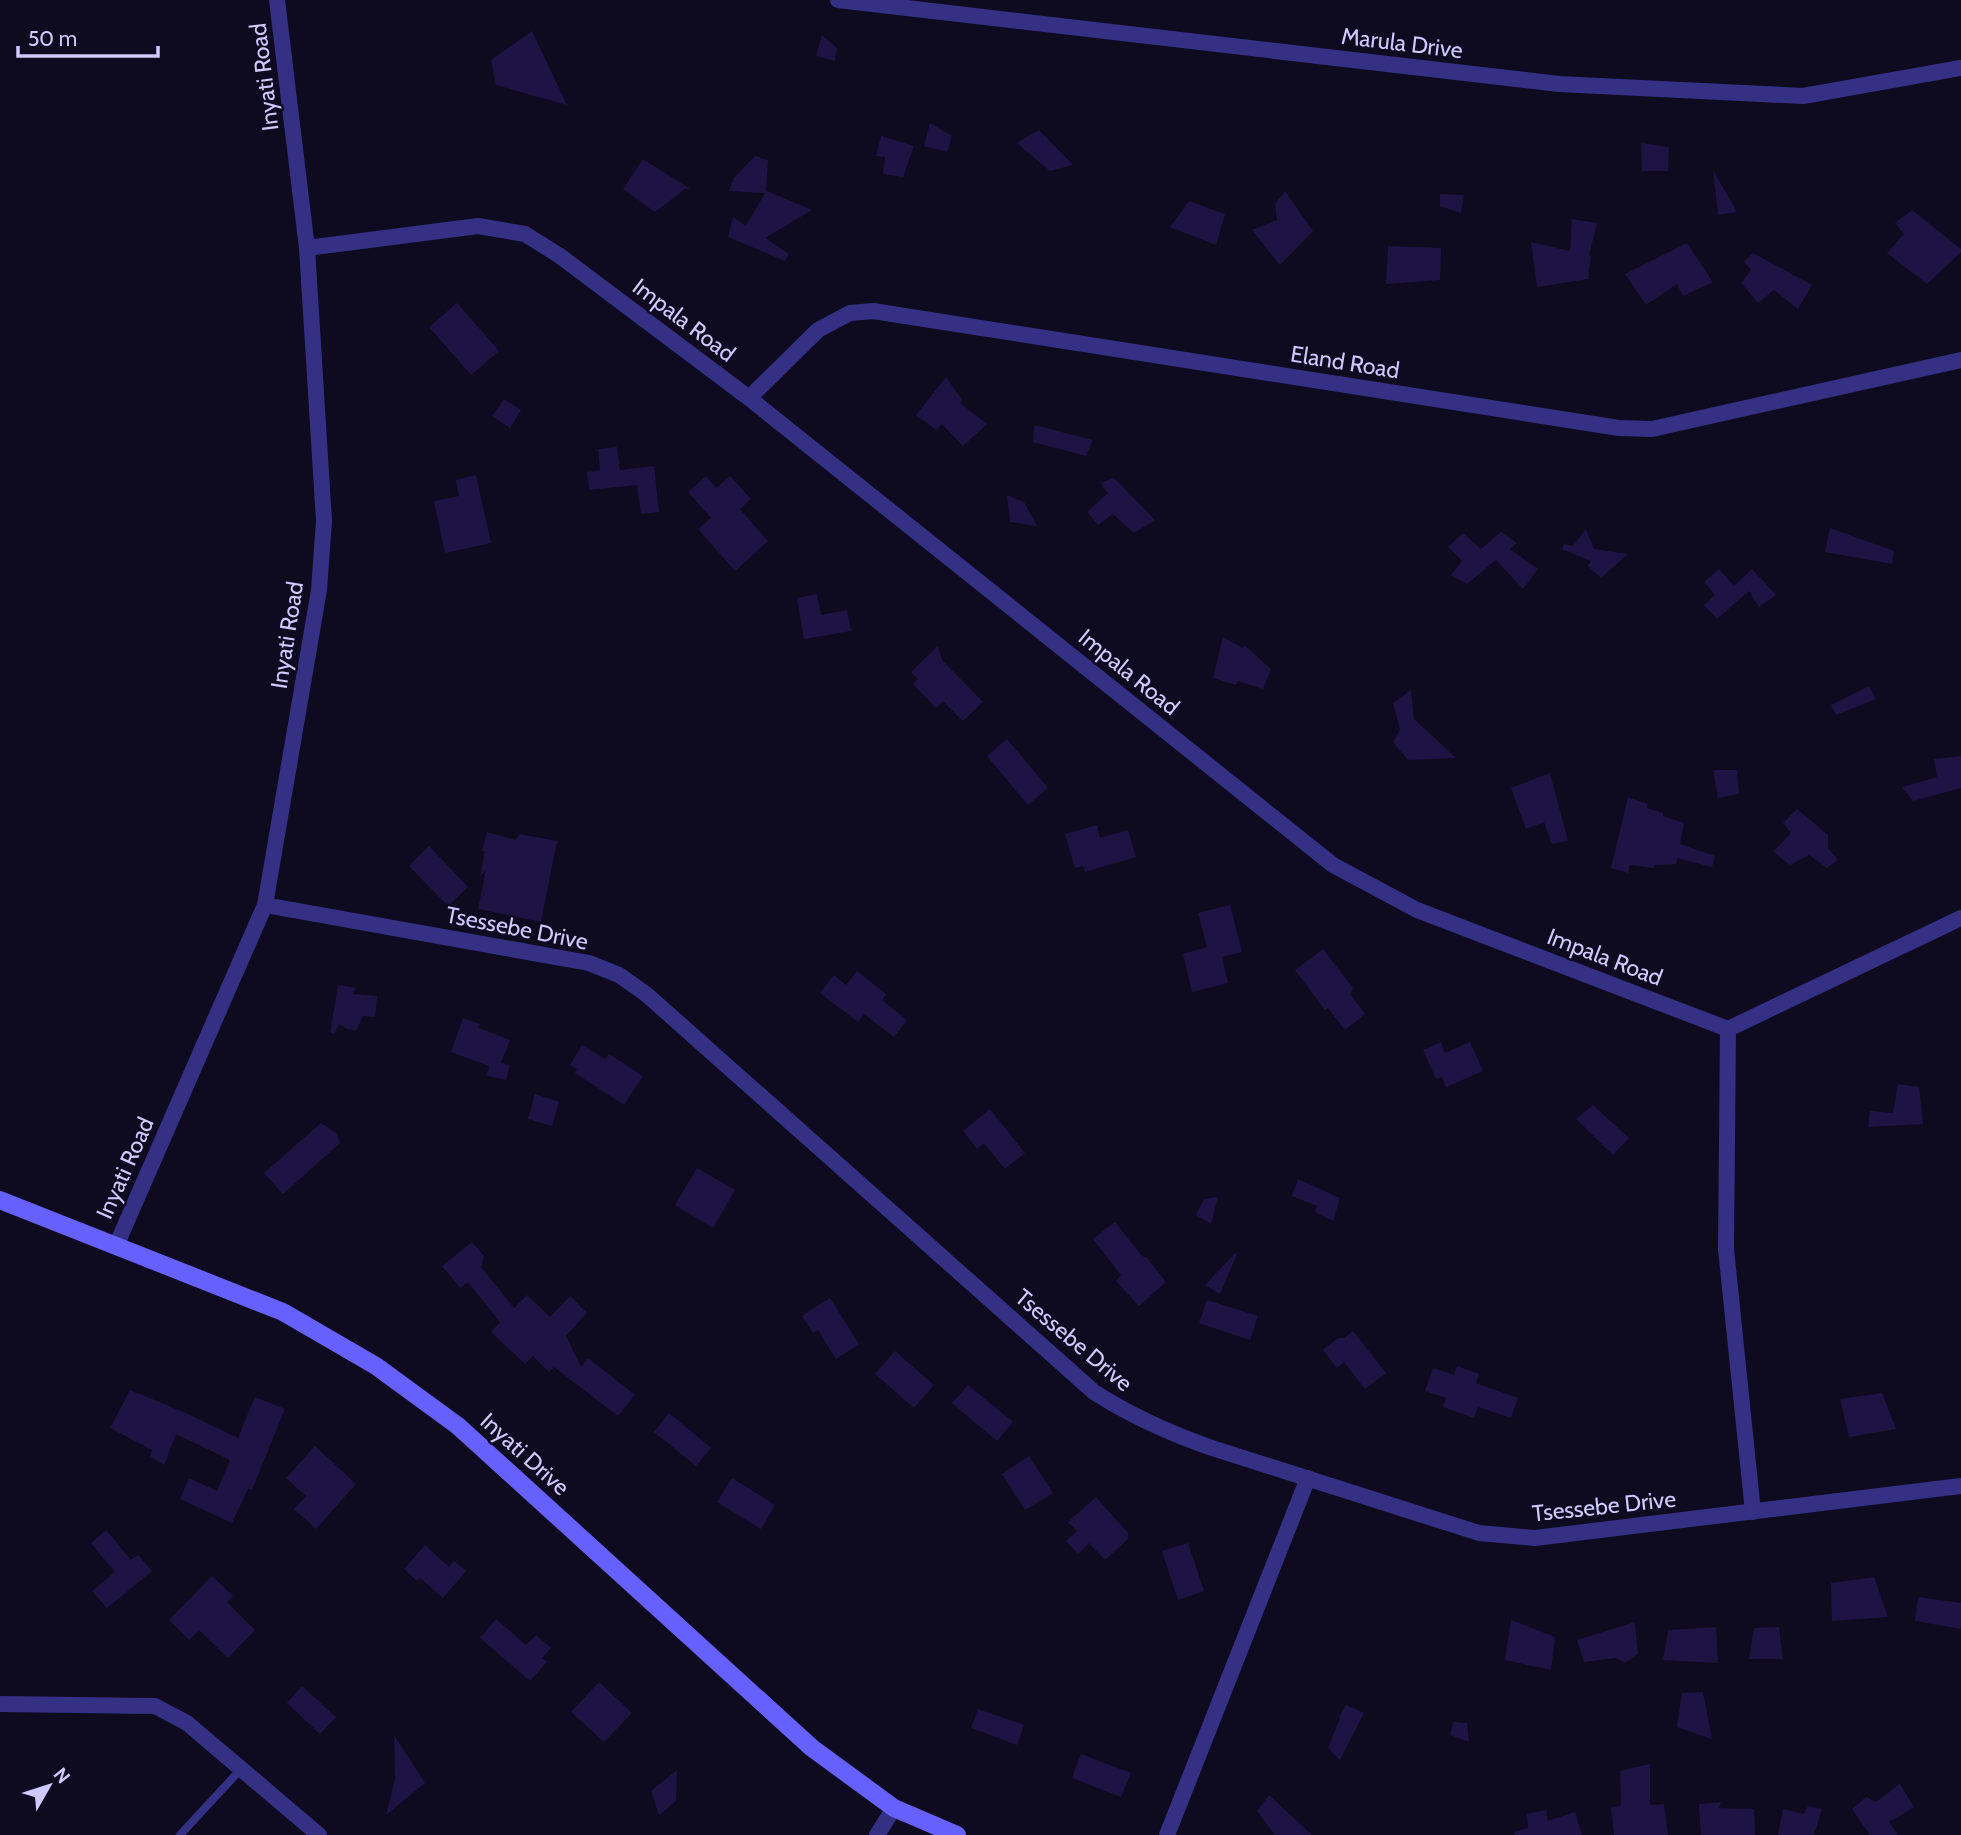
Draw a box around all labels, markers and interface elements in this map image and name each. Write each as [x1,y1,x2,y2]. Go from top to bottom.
scale bar [18,14,158,58]
street label: Inyati Road [244,22,284,132]
street label: Marula Drive [1340,22,1465,64]
text: 50 m [28,26,77,51]
street label: Impala Road [627,272,741,368]
street label: Eland Road [1289,340,1401,384]
street label: Inyati Road [265,579,309,691]
street label: Impala Road [1073,623,1185,721]
street label: Tsessebe Drive [443,900,591,956]
street label: Impala Road [1543,922,1667,992]
street label: Inyati Road [90,1113,160,1223]
street label: Tsessebe Drive [1010,1283,1138,1397]
street label: Inyati Drive [475,1407,575,1501]
street label: Tsessebe Drive [1531,1485,1677,1527]
north arrow [14,1751,84,1821]
text: N [49,1763,75,1788]

